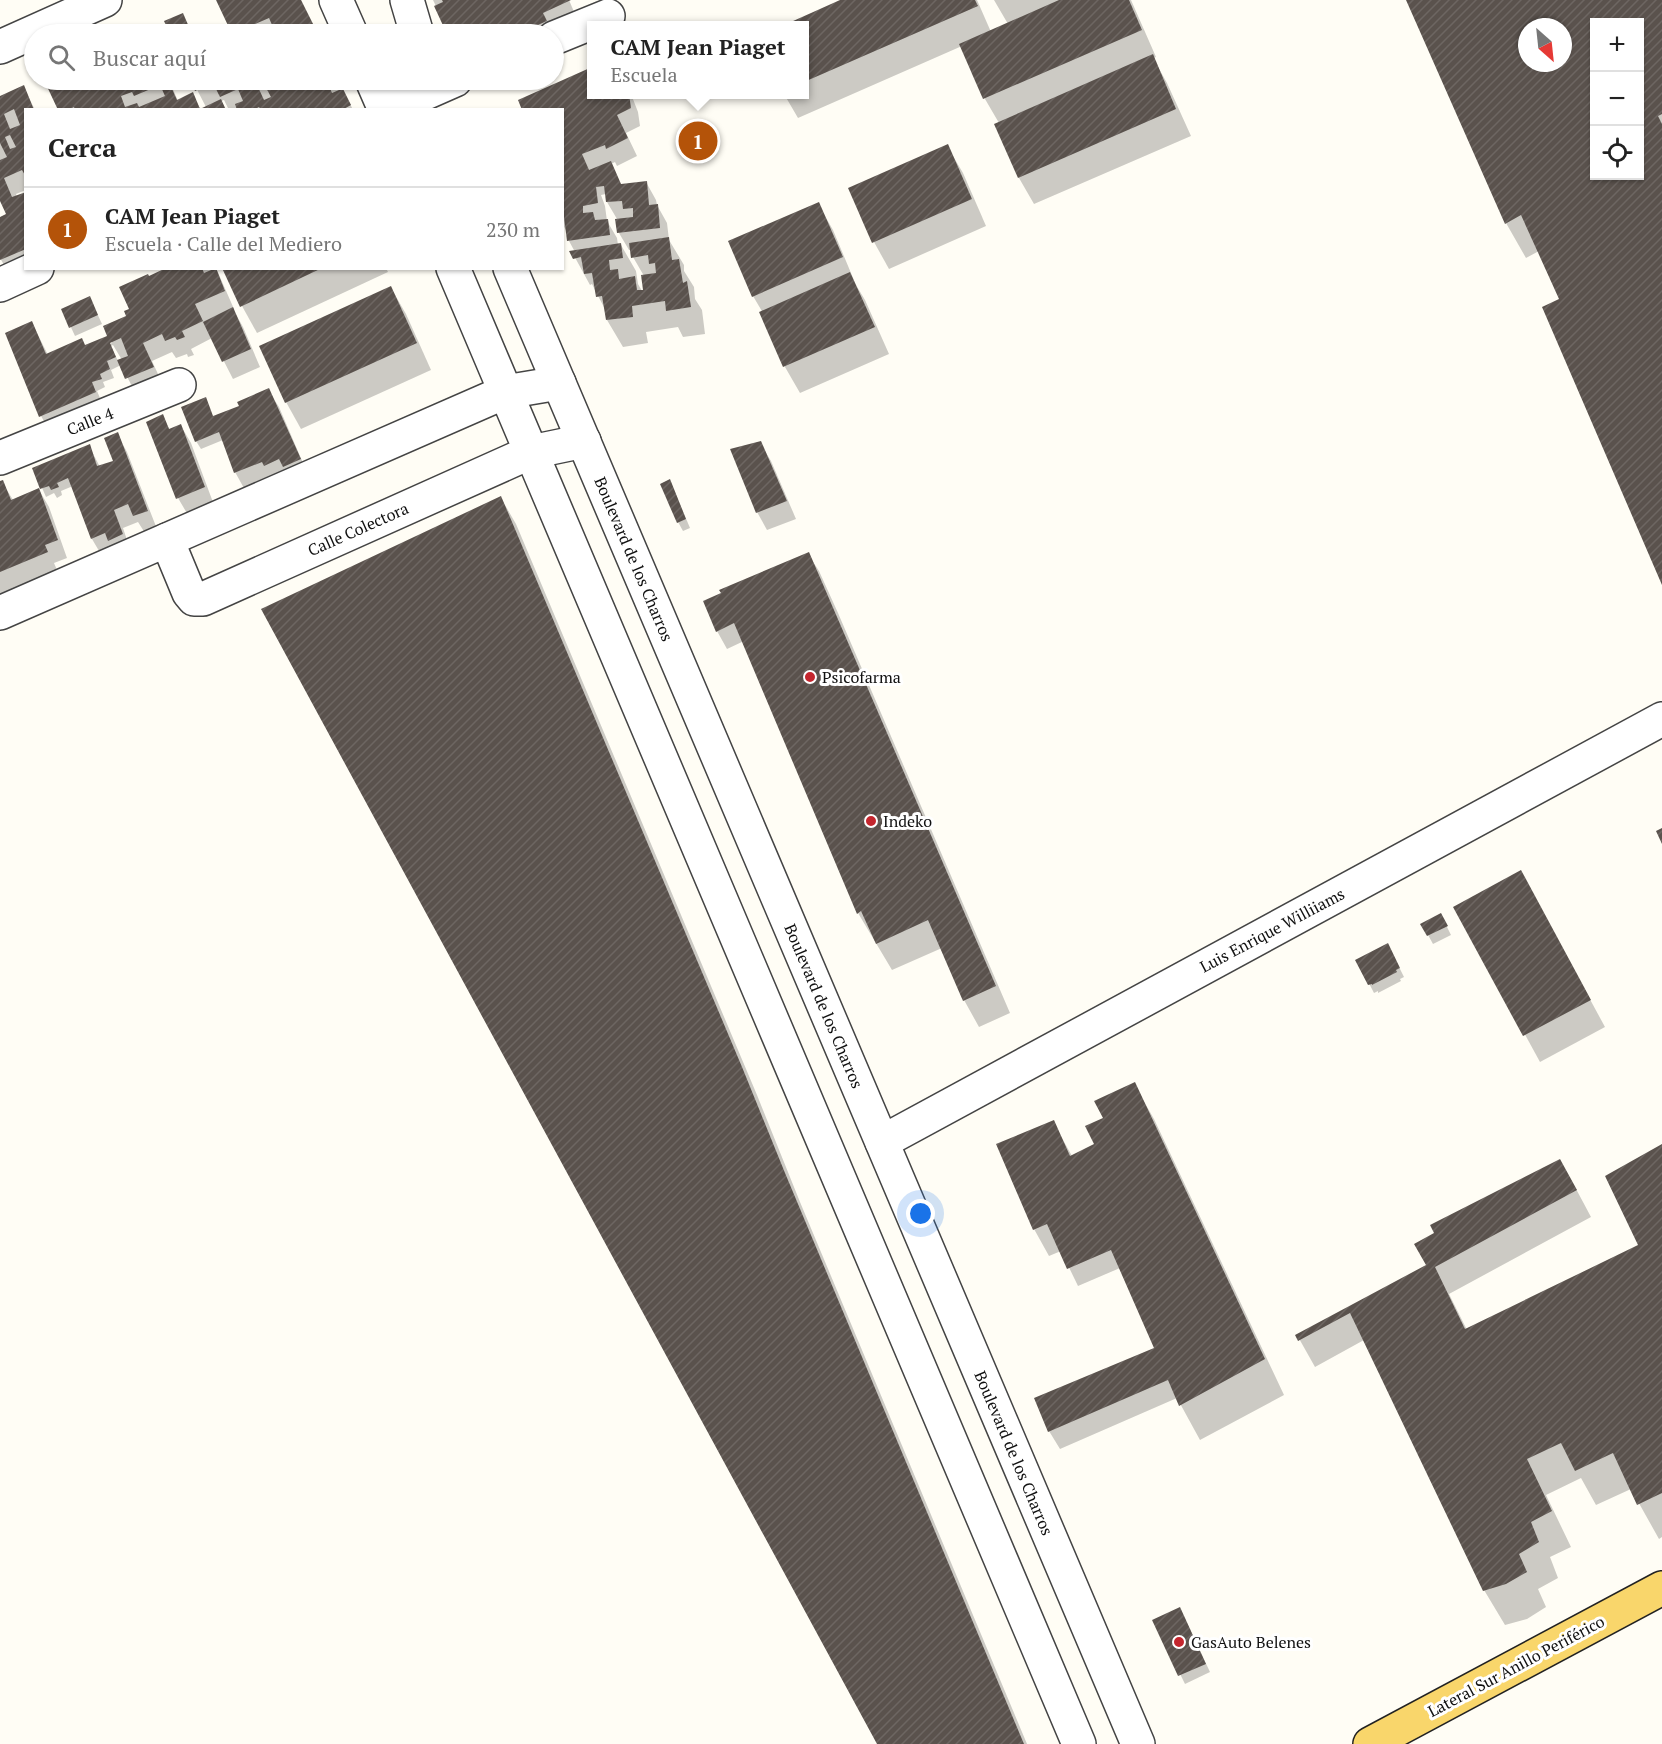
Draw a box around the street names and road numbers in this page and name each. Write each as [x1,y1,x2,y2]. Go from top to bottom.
street label: Calle 4 [63,402,117,440]
street label: Boulevard de los Charros [589,473,679,645]
street label: Calle Colectora [304,497,412,561]
street label: Luis Enrique Williiams [1196,882,1348,978]
street label: Boulevard de los Charros [779,920,869,1092]
street label: Boulevard de los Charros [969,1367,1059,1539]
street label: Lateral Sur Anillo Periférico [1424,1610,1608,1722]

